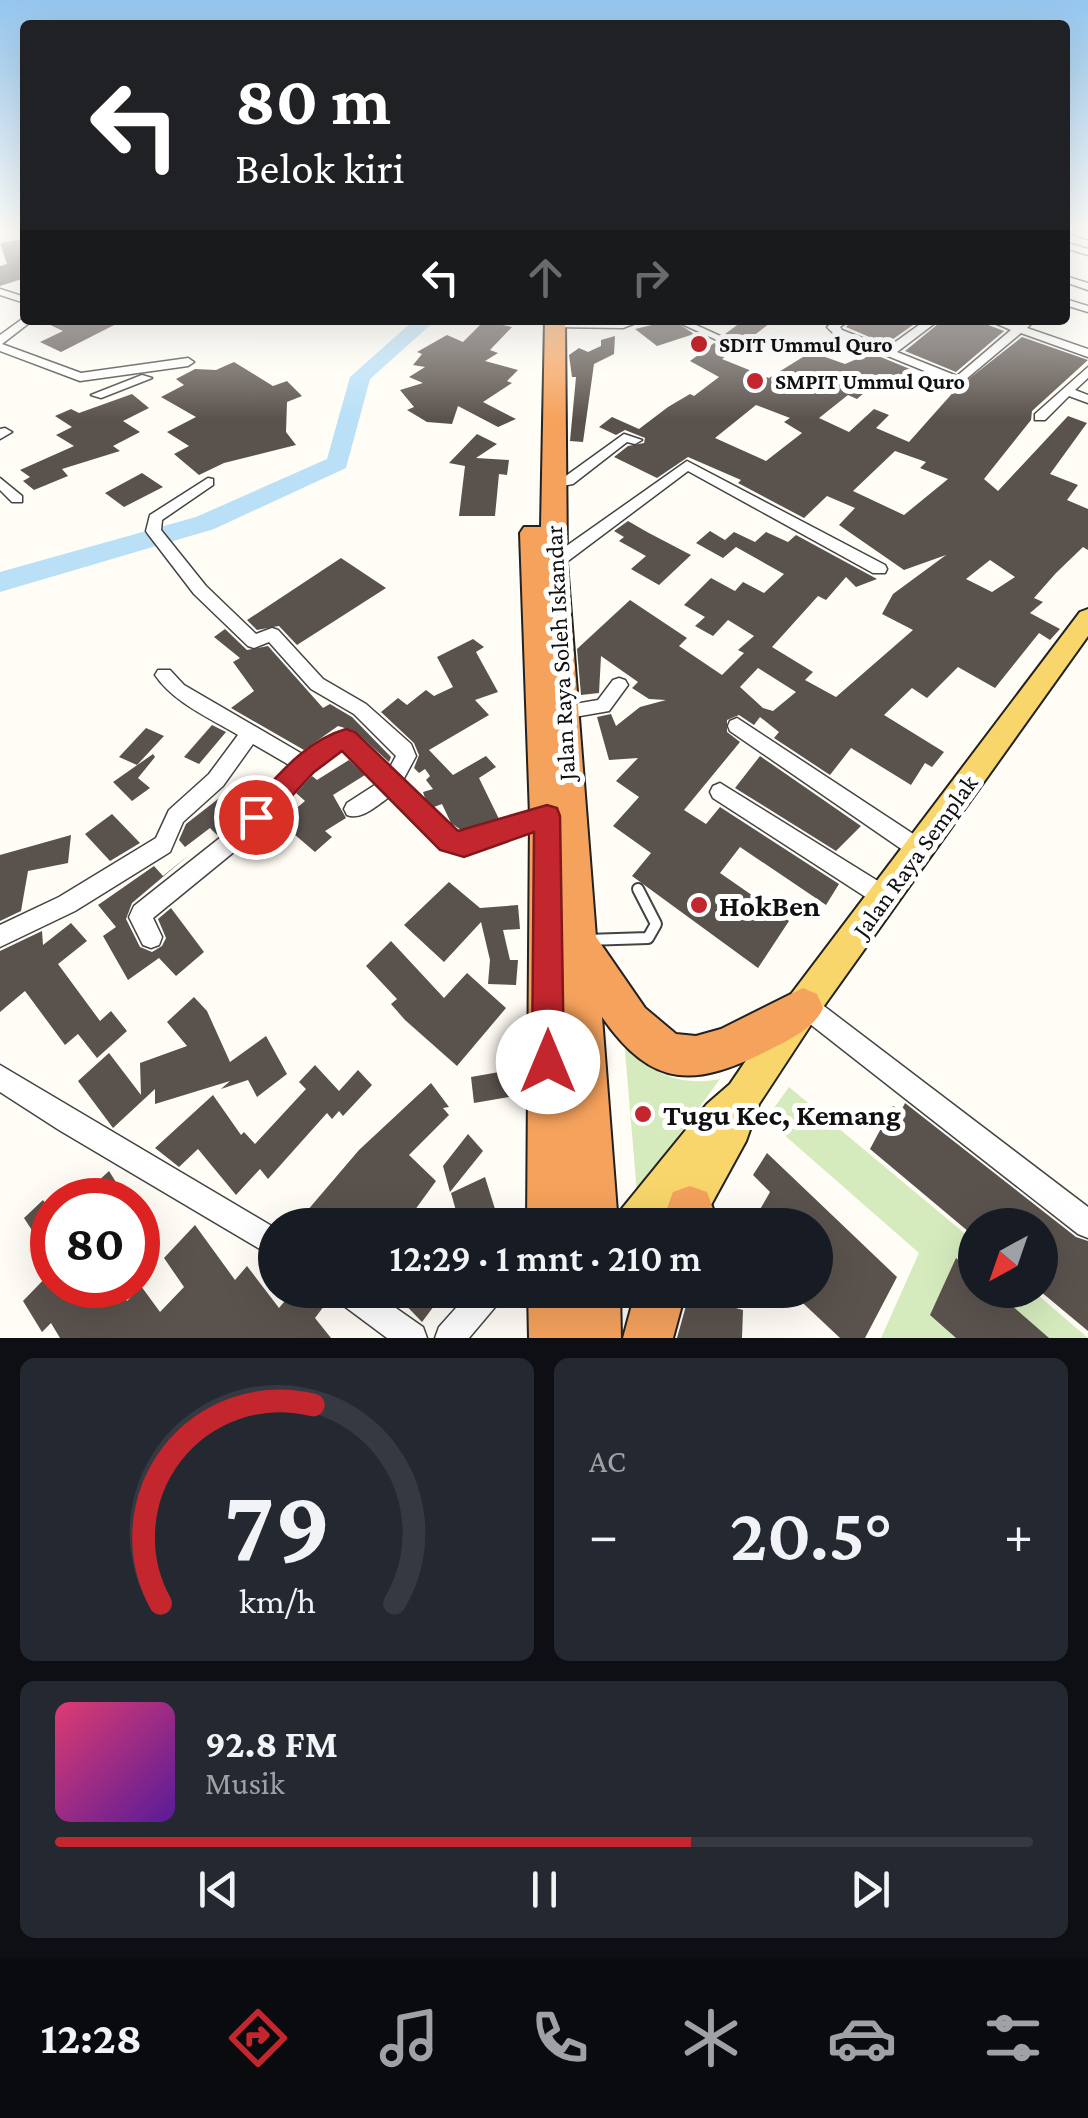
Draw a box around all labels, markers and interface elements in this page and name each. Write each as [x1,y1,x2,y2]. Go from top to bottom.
icon: left [70,60,200,190]
text: 80 m [235,61,391,139]
text: Belok kiri [235,143,405,193]
icon: left [413,250,468,305]
icon: ahead [518,250,573,305]
icon: right [623,250,678,305]
place label: SDIT Ummul Quro [719,332,893,357]
marker: SDIT Ummul Quro [688,333,710,355]
place label: SMPIT Ummul Quro [775,369,965,394]
marker: SMPIT Ummul Quro [744,370,766,392]
street label: Jalan Raya Soleh Iskandar [540,525,581,783]
street label: Jalan Raya Semplak [846,770,984,945]
pin [214,775,299,860]
icon: arrive [229,790,284,845]
place label: HokBen [719,889,820,922]
marker: HokBen [688,894,710,916]
position arrow [496,1010,600,1114]
place label: Tugu Kec, Kemang [663,1098,901,1132]
marker: Tugu Kec, Kemang [632,1103,654,1125]
speed limit sign: 80 [30,1178,160,1308]
north arrow [958,1208,1058,1308]
map controls [958,1208,1058,1308]
text: 12:29 · 1 mnt · 210 m [390,1237,701,1279]
text: AC [589,1443,626,1479]
text: 79 [223,1468,331,1583]
text: 20.5° [730,1493,892,1576]
text: − [589,1504,618,1565]
text: + [1004,1504,1033,1565]
text: km/h [238,1581,316,1621]
text: 92.8 FM [205,1723,338,1765]
text: Musik [205,1765,285,1801]
icon: previous [191,1862,246,1917]
icon: pause [517,1862,572,1917]
icon: next [843,1862,898,1917]
icon: directions [223,2003,293,2073]
icon: music [374,2003,444,2073]
icon: phone [525,2003,595,2073]
icon: climate [676,2003,746,2073]
icon: car [827,2003,897,2073]
icon: filters [978,2003,1048,2073]
text: 12:28 [40,2013,142,2063]

